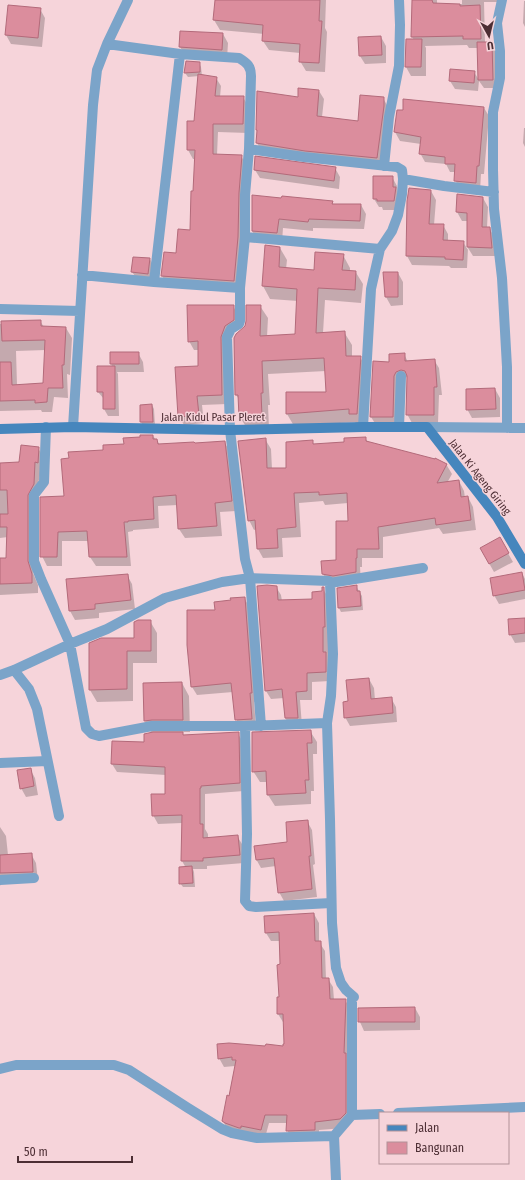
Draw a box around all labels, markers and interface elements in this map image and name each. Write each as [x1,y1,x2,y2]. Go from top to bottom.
north arrow [469,16,509,56]
text: U [486,39,494,52]
street label: Jalan Kidul Pasar Pleret [161,411,265,424]
street label: Jalan Ki Ageng Giring [446,437,514,518]
legend [379,1112,509,1164]
text: Jalan [415,1121,439,1135]
scale bar [18,1138,132,1164]
text: Bangunan [415,1141,464,1155]
text: 50 m [24,1145,48,1159]

